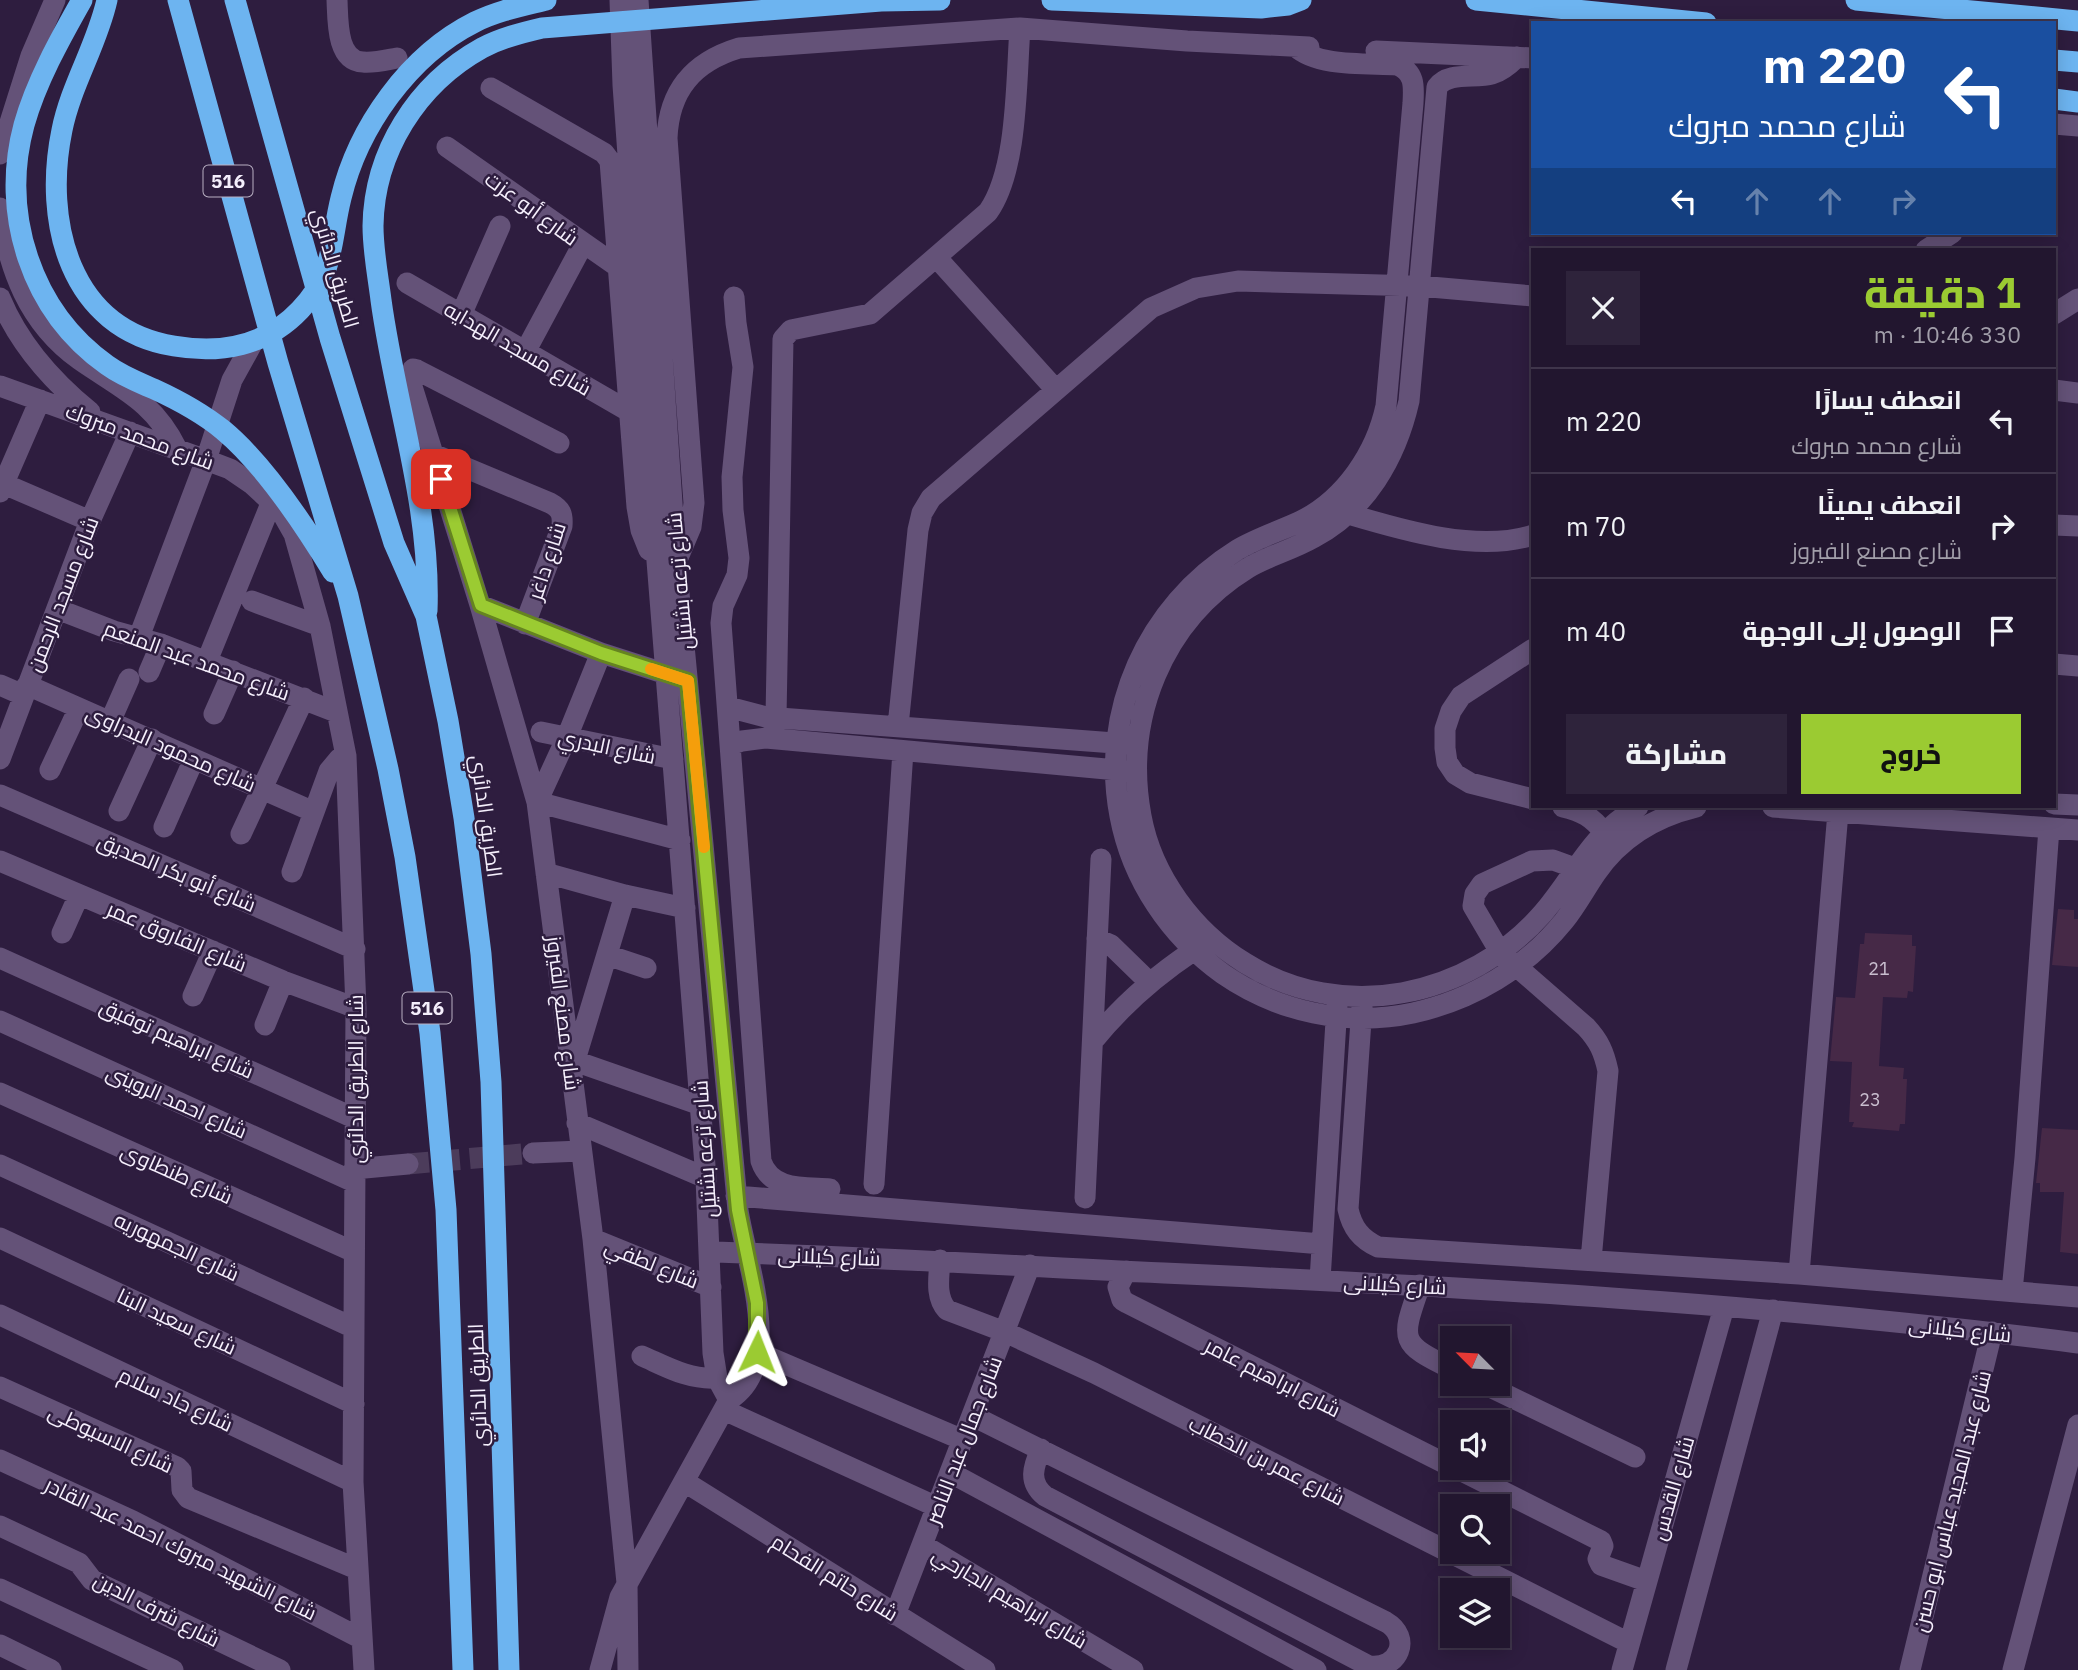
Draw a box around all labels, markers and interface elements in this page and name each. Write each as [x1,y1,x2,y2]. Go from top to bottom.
text: 220 m [1762,33,1906,96]
icon: left [1930,49,2021,140]
text: شارع محمد مبروك [1668,104,1906,146]
street label: شارع أبو عزت [479,165,584,252]
road number: 516 [204,166,252,196]
icon: left [1665,182,1703,220]
icon: ahead [1738,182,1776,220]
icon: ahead [1811,182,1849,220]
icon: right [1884,182,1922,220]
street label: الطريق الدائري [303,205,366,332]
text: 1 دقيقة [1864,265,2021,320]
button: close [1566,271,1640,345]
street label: شارع مسجد الهدايه [439,294,597,402]
text: 330 m · 10:46 [1874,319,2021,349]
text: انعطف يسارًا [1814,382,1962,416]
street label: شارع محمد مبروك [62,396,218,477]
icon: left [1983,402,2021,440]
text: 220 m [1566,404,1642,438]
text: شارع محمد مبروك [1791,430,1962,460]
pin [411,449,471,509]
icon: arrive [422,460,460,498]
text: انعطف يمينًا [1817,487,1962,521]
icon: right [1983,507,2021,545]
text: 70 m [1566,509,1626,543]
street label: شارع ترعه بشتيل [659,511,700,651]
street label: شارع مسجد الرحمن [19,512,105,676]
street label: شارع داغر [520,519,573,605]
text: شارع مصنع الفيروز [1791,535,1962,565]
icon: arrive [1983,612,2021,650]
street label: شارع محمد عبد المنعم [100,613,294,708]
text: الوصول إلى الوجهة [1743,613,1962,647]
text: 40 m [1566,614,1626,648]
street label: شارع محمود البدراوى [81,698,260,799]
button: مشاركة [1566,714,1787,794]
button: خروج [1801,714,2021,794]
street label: شارع البدري [555,722,658,773]
street label: الطريق الدائري [462,753,509,880]
street label: شارع أبو بكر الصديق [93,826,261,919]
street label: شارع الفاروق عمر [101,893,251,979]
street label: شارع مصنع الفيروز [540,933,587,1092]
house number: 21 [1868,957,1890,980]
street label: شارع ابراهيم توفيق [95,991,259,1085]
road number: 516 [402,992,452,1024]
street label: شارع الطريق الدائري [341,994,372,1164]
street label: شارع احمد الروينى [102,1057,252,1145]
street label: شارع ترعه بشتيل [685,1079,724,1219]
house number: 23 [1859,1088,1881,1111]
street label: شارع طنطاوى [116,1136,237,1211]
street label: شارع الجمهوريه [110,1205,244,1288]
street label: شارع لطفي [600,1231,703,1297]
street label: شارع كيلانى [777,1240,881,1273]
street label: شارع كيلانى [1343,1267,1447,1302]
street label: شارع سعيد البنا [112,1281,241,1362]
street label: شارع كيلانى [1907,1310,2013,1349]
position arrow [720,1315,794,1389]
street label: الطريق الدائري [461,1323,496,1447]
north arrow [1440,1326,1510,1396]
map controls [1440,1326,1510,1648]
street label: شارع ابراهيم عامر [1199,1330,1346,1424]
street label: شارع جمال عبد الناصر [918,1352,1009,1529]
street label: شارع جاد سلام [114,1360,238,1439]
street label: شارع عبد المجيد عباس ابو حسن [1905,1367,1998,1635]
street label: شارع الاسيوطى [44,1397,178,1480]
street label: شارع عمر بن الخطاب [1184,1409,1350,1512]
button: sound [1440,1410,1510,1480]
street label: شارع القدس [1644,1433,1701,1544]
street label: شارع الشهيد مبروك احمد عبد القادر [39,1469,322,1627]
button: search [1440,1494,1510,1564]
street label: شارع حاتم الفحام [766,1527,904,1628]
street label: شارع ابراهيم الجارحي [926,1540,1093,1657]
street label: شارع شرف الدين [88,1565,225,1654]
button: layers [1440,1578,1510,1648]

